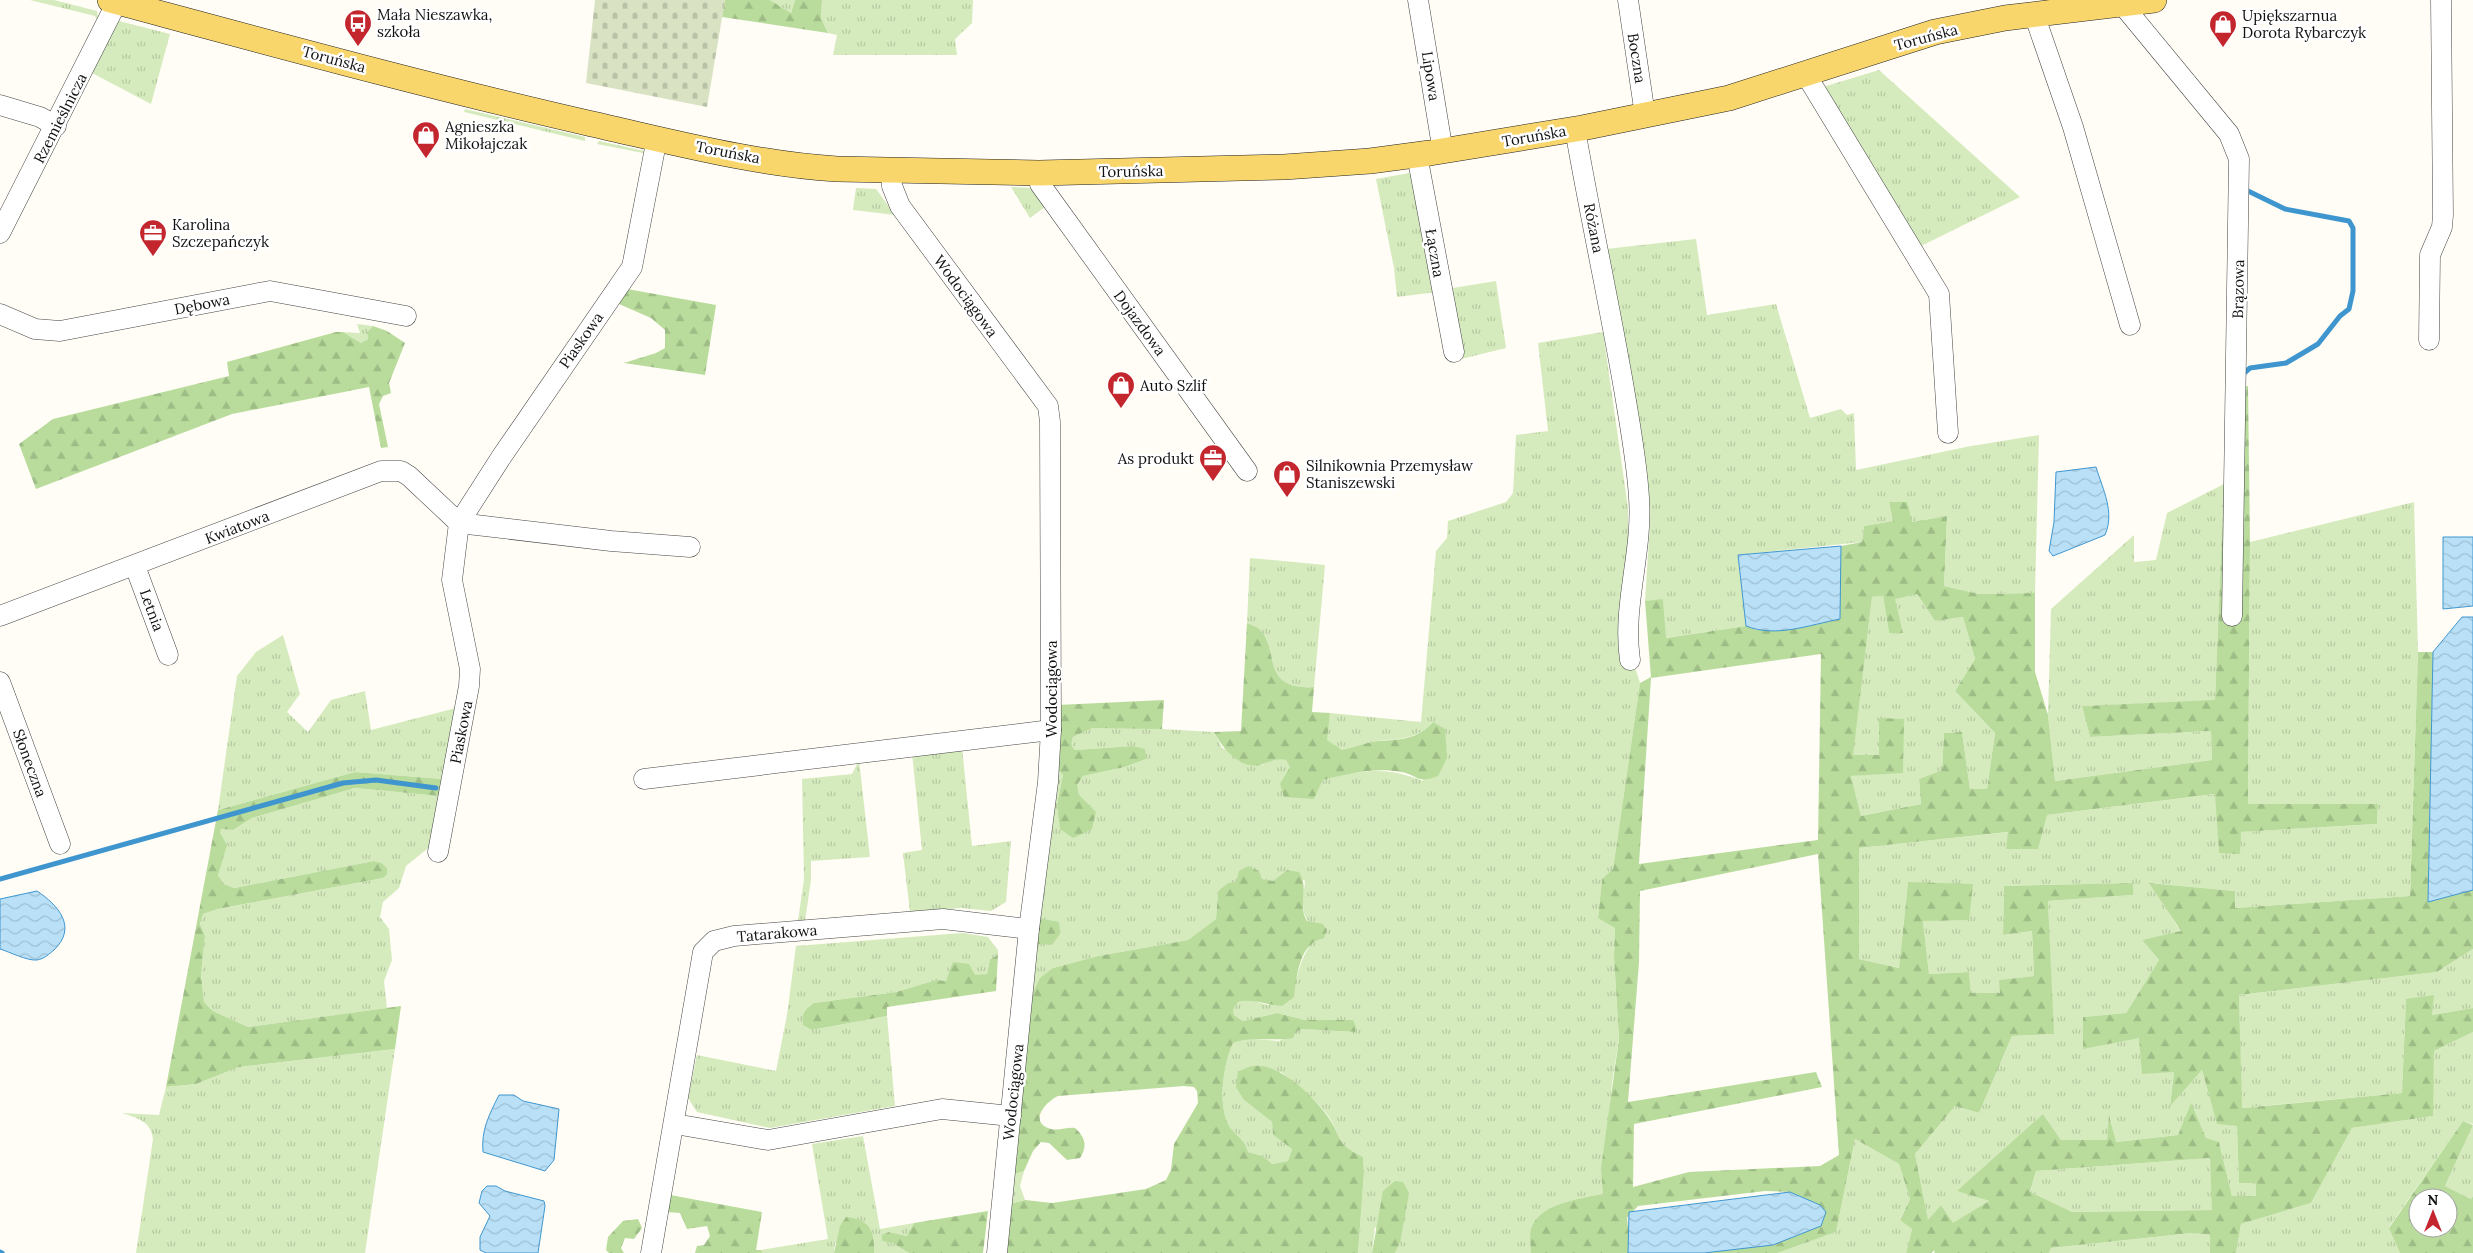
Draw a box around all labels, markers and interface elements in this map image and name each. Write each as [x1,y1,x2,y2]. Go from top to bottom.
place label: Mała Nieszawka, szkoła [377,5,492,41]
place label: Upiększarnua Dorota Rybarczyk [2242,6,2366,42]
bus stop icon: Mała Nieszawka, szkoła [343,8,373,47]
shop icon: Upiększarnua Dorota Rybarczyk [2208,9,2238,48]
street label: Toruńska [1892,19,1960,55]
street label: Boczna [1624,32,1650,85]
street label: Toruńska [300,41,368,77]
street label: Lipowa [1418,50,1444,102]
street label: Rzemieślnicza [29,70,91,166]
place label: Agnieszka Mikołajczak [444,117,527,153]
shop icon: Agnieszka Mikołajczak [411,120,441,159]
street label: Toruńska [1500,121,1568,151]
street label: Toruńska [694,136,762,168]
street label: Toruńska [1098,161,1164,181]
street label: Różana [1580,201,1608,255]
place label: Karolina Szczepańczyk [172,215,269,251]
office icon: Karolina Szczepańczyk [138,218,168,257]
street label: Łączna [1421,227,1449,279]
street label: Wodociągowa [930,251,1002,341]
street label: Brązowa [2228,259,2248,319]
street label: Dojazdowa [1110,287,1170,360]
street label: Dębowa [173,289,232,319]
street label: Piaskowa [555,308,607,372]
shop icon: Auto Szlif [1106,370,1136,409]
place label: Auto Szlif [1139,376,1207,395]
office icon: As produkt [1198,443,1228,482]
place label: As produkt [1117,449,1194,468]
place label: Silnikownia Przemysław Staniszewski [1306,456,1473,492]
shop icon: Silnikownia Przemysław Staniszewski [1272,459,1302,498]
street label: Kwiatowa [202,506,272,548]
street label: Letnia [136,586,168,634]
street label: Wodociągowa [1042,640,1061,738]
street label: Piaskowa [446,698,476,765]
street label: Słoneczna [9,726,51,800]
street label: Tatarakowa [736,920,818,946]
street label: Wodociągowa [998,1042,1028,1141]
north arrow [2408,1188,2458,1238]
text: N [2428,1191,2439,1209]

